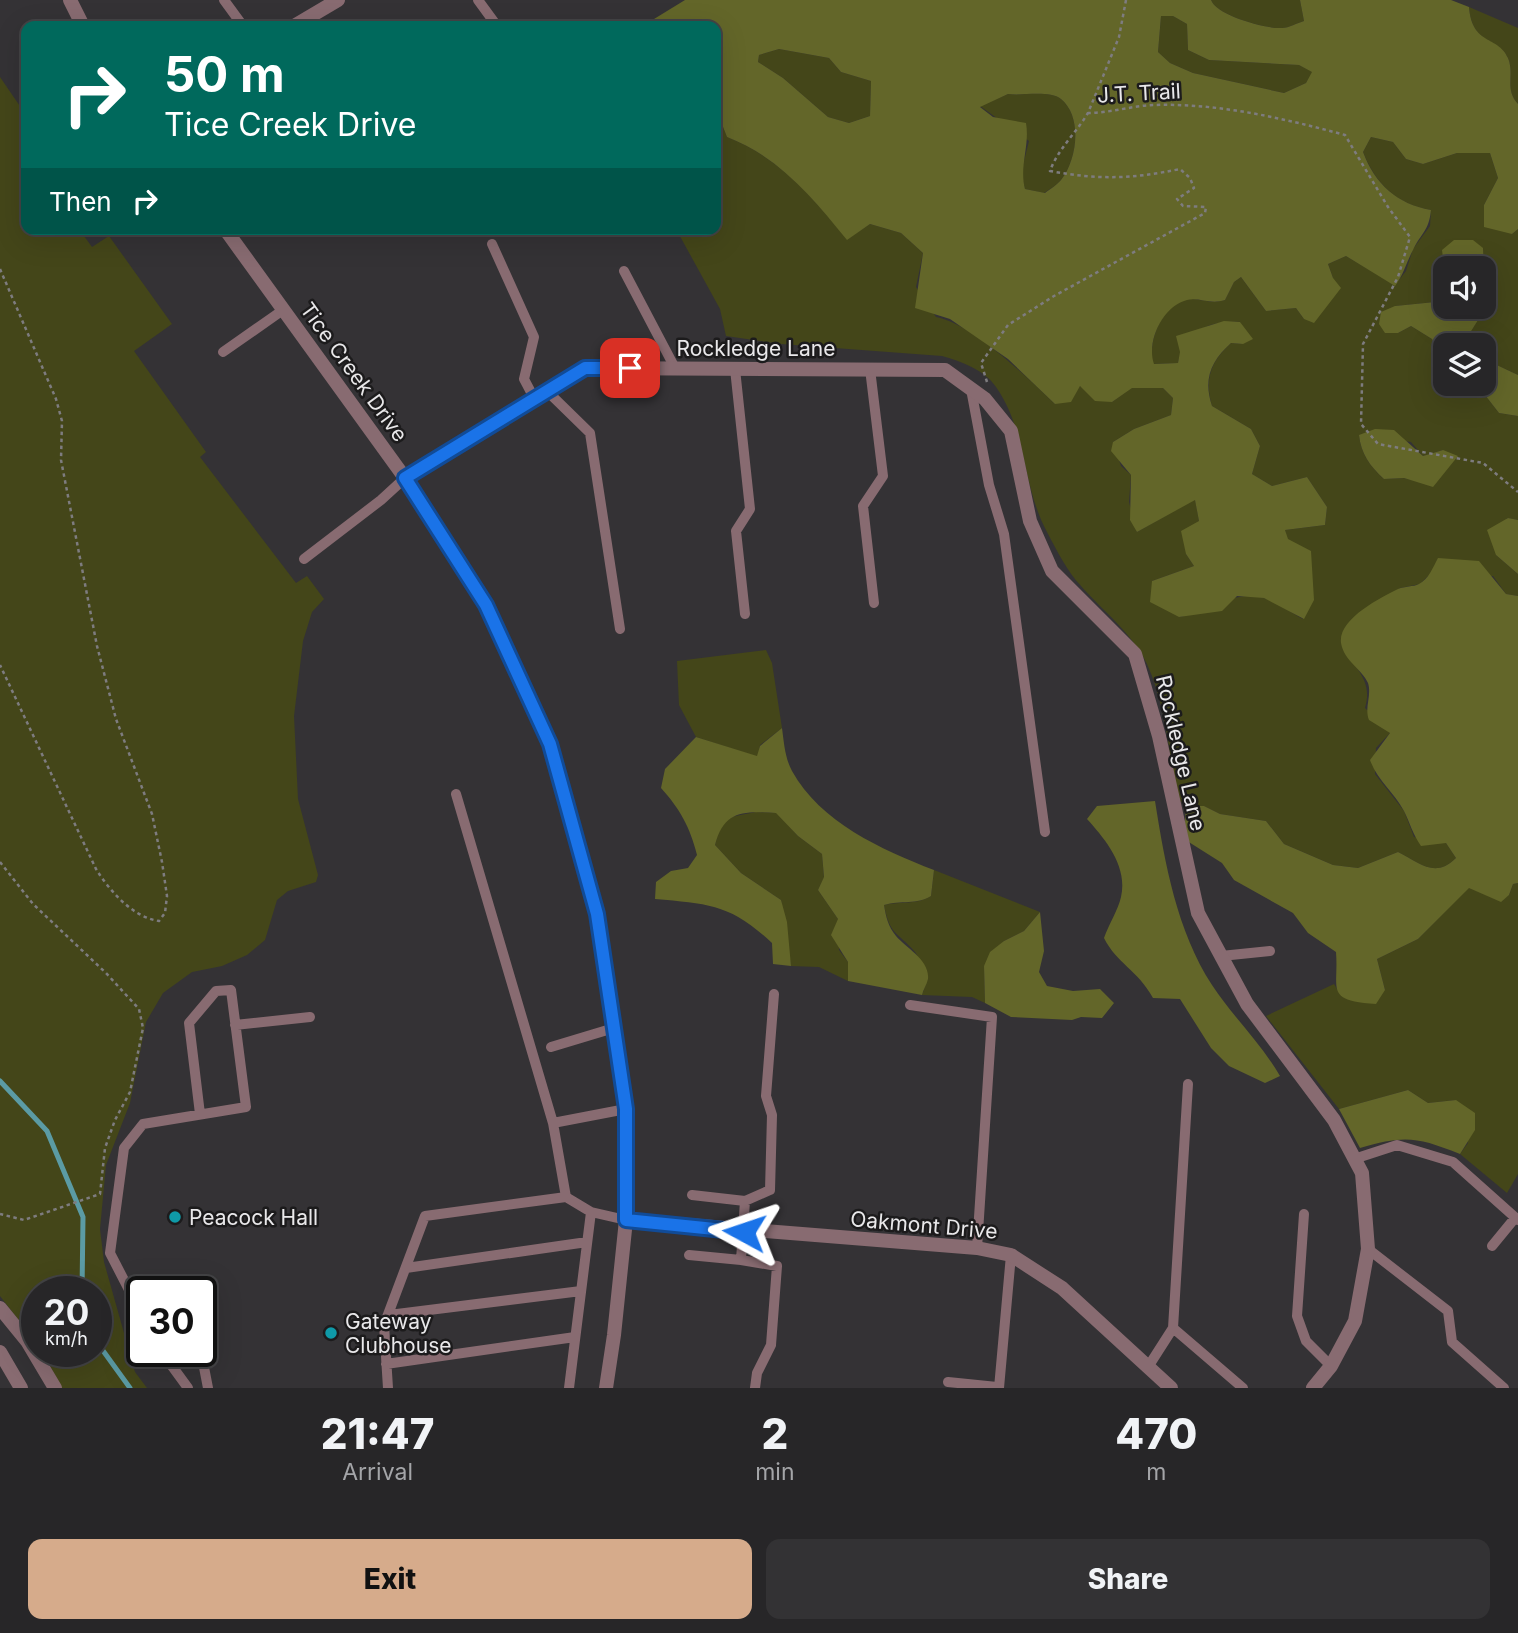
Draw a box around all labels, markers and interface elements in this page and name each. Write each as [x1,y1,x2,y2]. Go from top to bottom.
text: 50 m [164,45,285,104]
icon: right [49,49,140,140]
street label: J.T. Trail [1097,78,1181,108]
text: Tice Creek Drive [164,105,417,144]
icon: right [126,182,164,220]
text: Then [49,186,112,217]
map controls [1433,256,1496,396]
button: sound [1433,256,1496,319]
street label: Tice Creek Drive [295,298,413,446]
button: layers [1433,333,1496,396]
street label: Rockledge Lane [677,336,835,361]
pin [600,338,660,398]
icon: arrive [611,349,649,387]
street label: Rockledge Lane [1151,673,1211,833]
position arrow [707,1195,781,1269]
place label: Peacock Hall [189,1205,318,1230]
street label: Oakmont Drive [849,1206,999,1244]
marker: Peacock Hall [167,1209,183,1225]
speed limit sign: 30 [126,1276,217,1367]
text: 20 [44,1291,89,1333]
place label: Gateway Clubhouse [345,1309,451,1358]
marker: Gateway Clubhouse [323,1325,339,1341]
text: km/h [45,1328,88,1349]
text: 21:47 [321,1408,434,1459]
text: 2 [761,1408,788,1459]
text: 470 [1115,1408,1197,1459]
text: Arrival [342,1458,413,1486]
text: min [755,1458,795,1486]
text: m [1146,1458,1166,1486]
button: Exit [28,1539,752,1619]
button: Share [766,1539,1490,1619]

